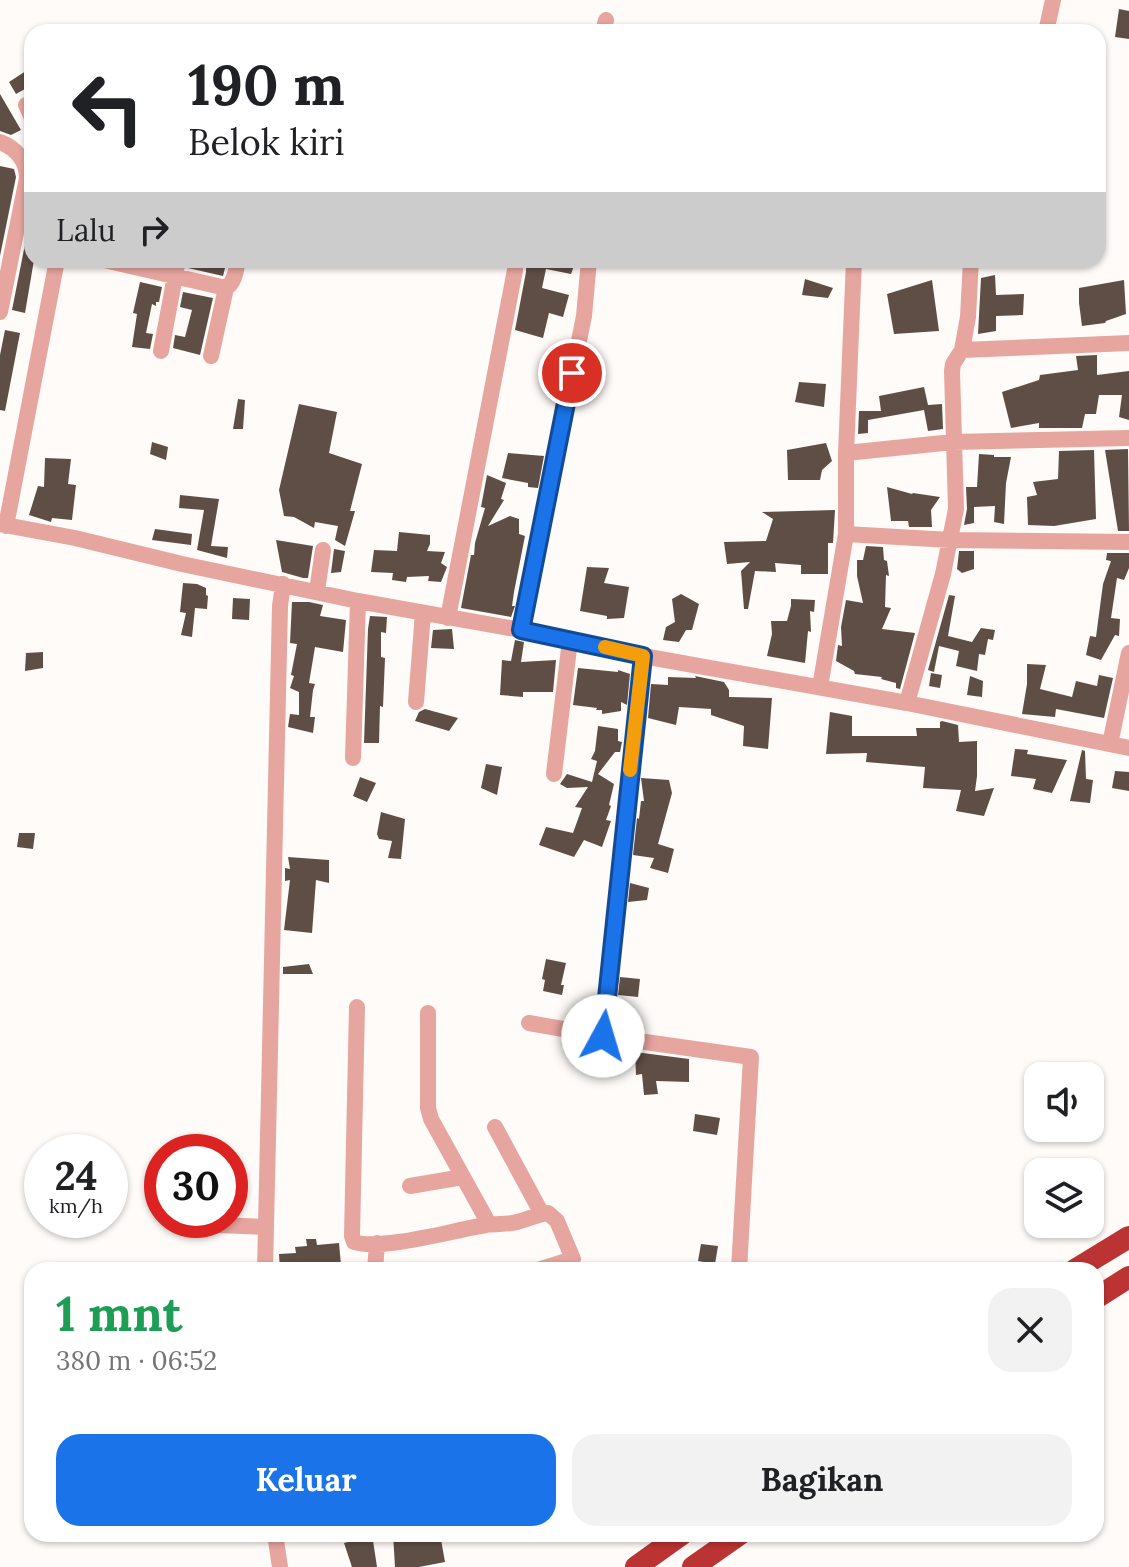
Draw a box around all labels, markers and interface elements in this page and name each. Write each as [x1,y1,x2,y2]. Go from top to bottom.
text: 190 m [188,49,345,120]
icon: left [56,56,160,160]
text: Belok kiri [188,119,345,165]
icon: right [132,208,176,252]
text: Lalu [56,211,116,249]
pin [538,339,606,407]
icon: arrive [550,351,594,395]
position arrow [561,994,645,1078]
map controls [1024,1062,1104,1238]
button: sound [1024,1062,1104,1142]
speed limit sign: 30 [144,1134,248,1238]
text: 24 [54,1150,98,1201]
button: layers [1024,1158,1104,1238]
text: km/h [49,1193,103,1218]
text: 1 mnt [56,1283,182,1344]
button: close [988,1288,1072,1372]
text: 380 m · 06:52 [56,1344,217,1377]
button: Keluar [56,1434,556,1526]
button: Bagikan [572,1434,1072,1526]

